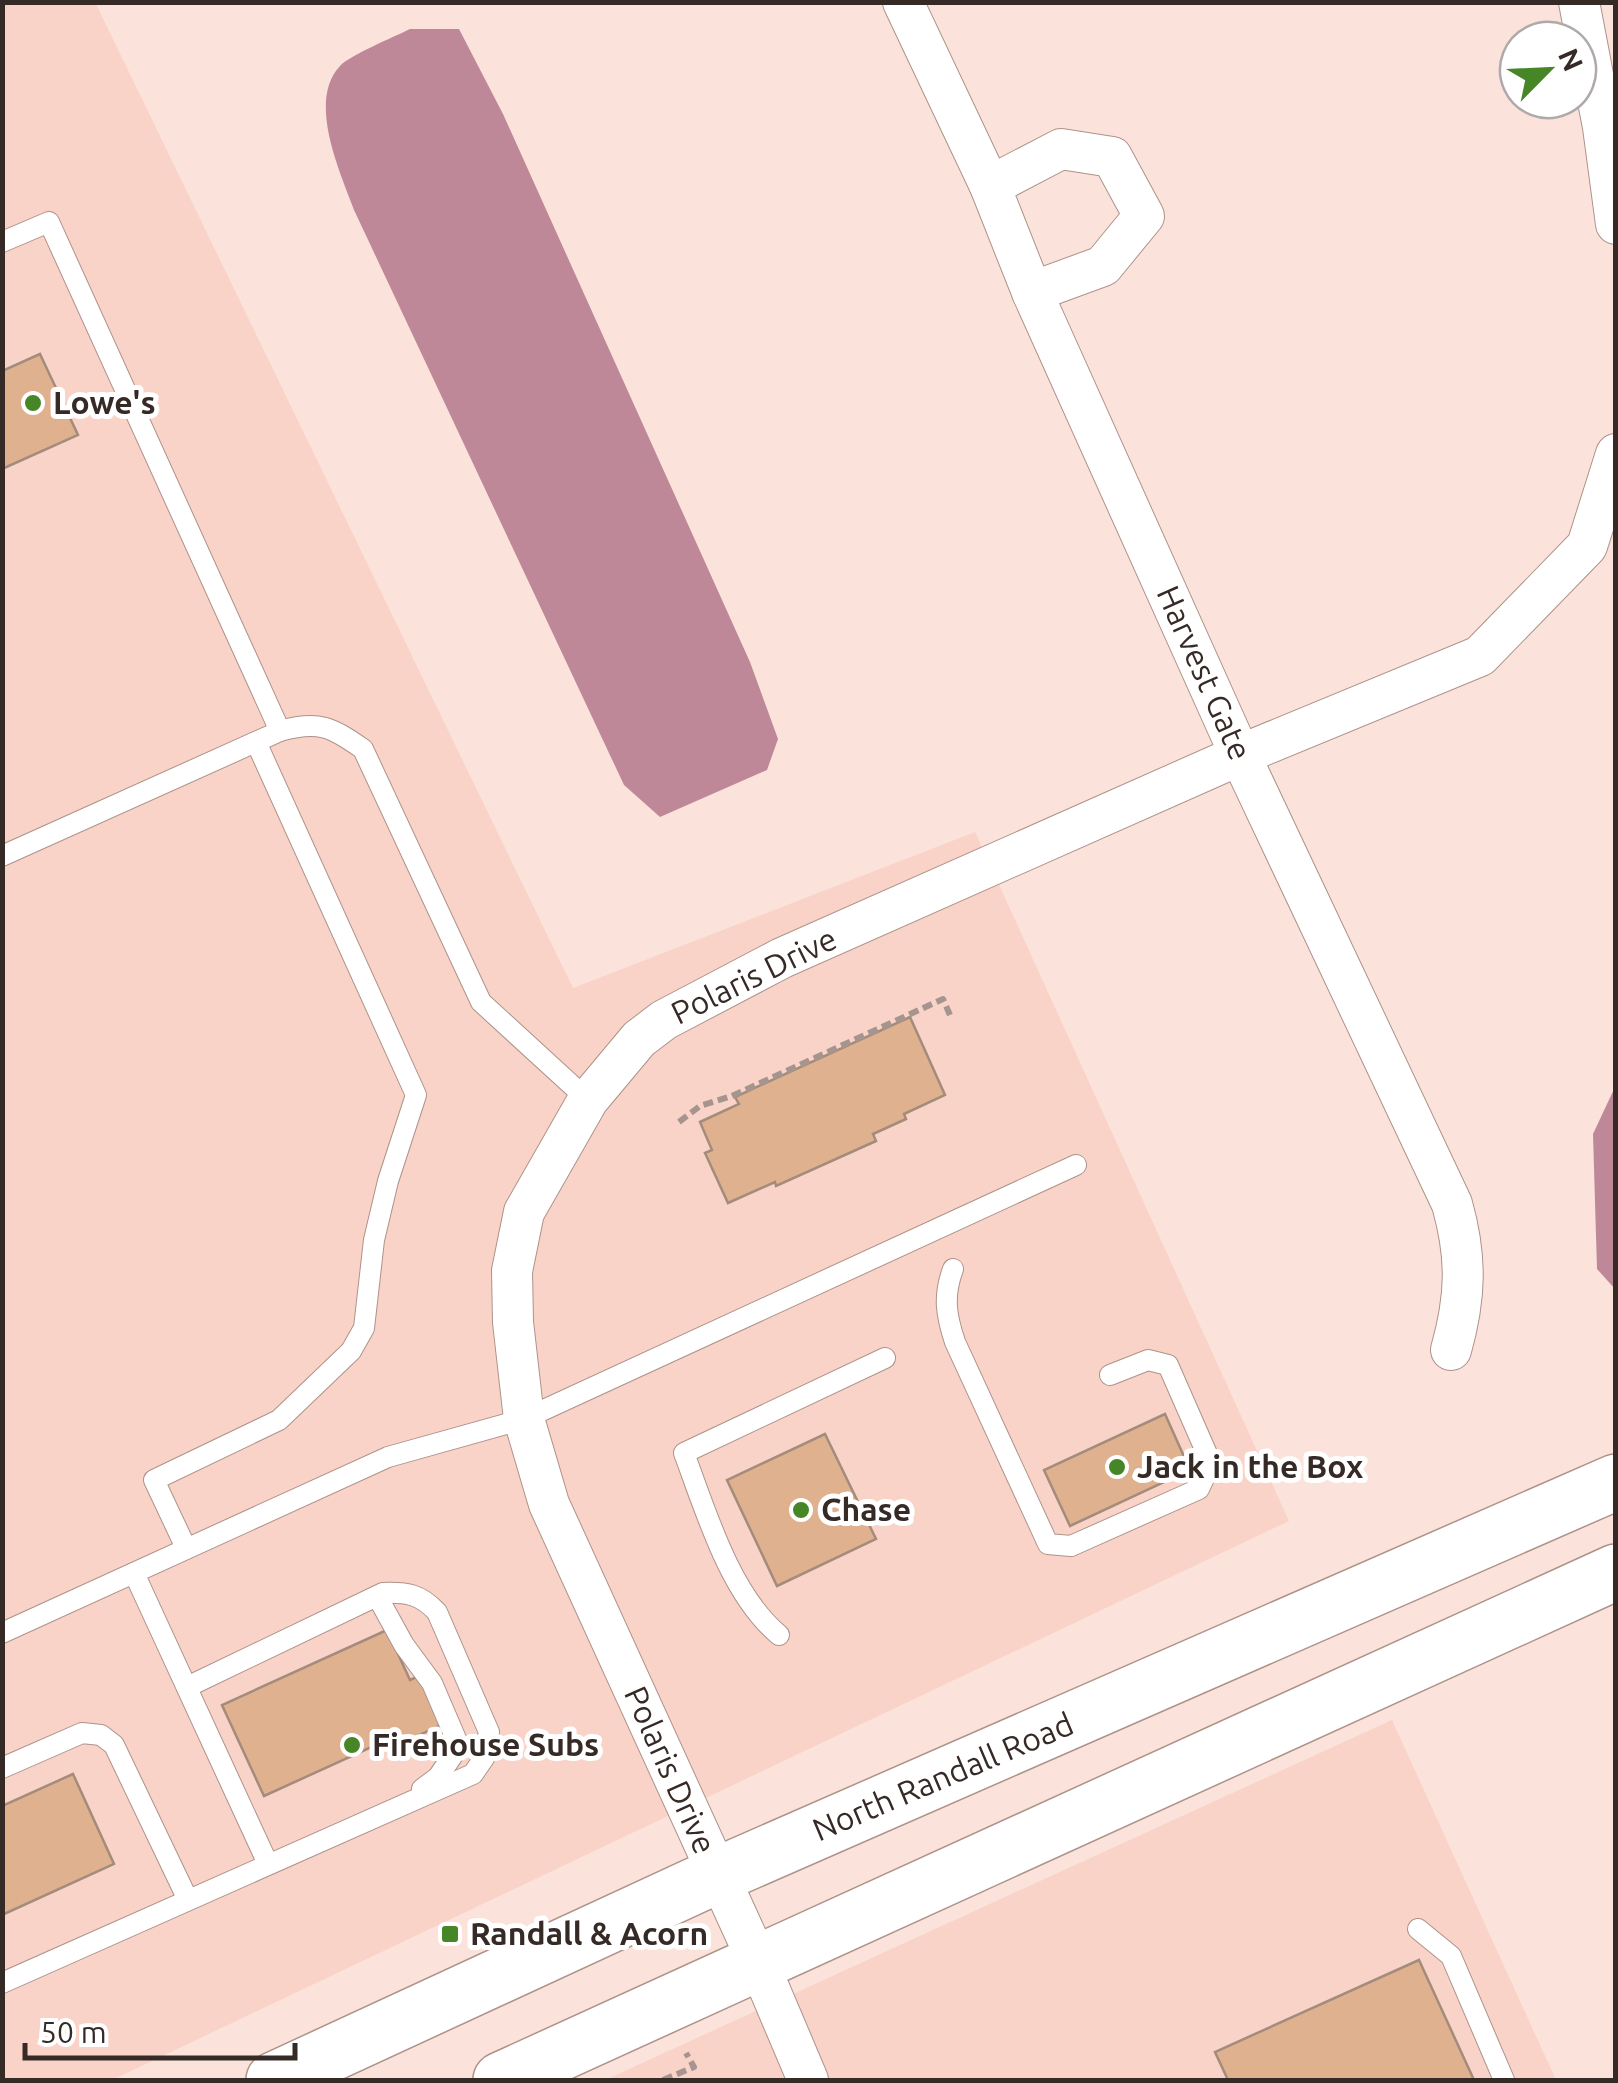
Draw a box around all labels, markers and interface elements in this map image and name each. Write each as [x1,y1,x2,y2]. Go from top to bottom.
north arrow [1498,20,1598,120]
text: N [1553,44,1590,75]
place label: Lowe's [53,384,156,420]
marker: Lowe's [22,392,44,414]
street label: Harvest Gate [1151,580,1259,765]
street label: Polaris Drive [665,920,842,1031]
place label: Jack in the Box [1137,1448,1363,1484]
marker: Jack in the Box [1106,1456,1128,1478]
place label: Chase [821,1491,911,1527]
marker: Chase [790,1499,812,1521]
street label: Polaris Drive [618,1680,724,1859]
street label: North Randall Road [807,1705,1078,1847]
place label: Firehouse Subs [372,1726,599,1762]
marker: Firehouse Subs [341,1734,363,1756]
place label: Randall & Acorn [470,1915,708,1951]
marker: Randall & Acorn [439,1923,461,1945]
scale bar [25,1998,295,2060]
text: 50 m [40,2015,107,2049]

